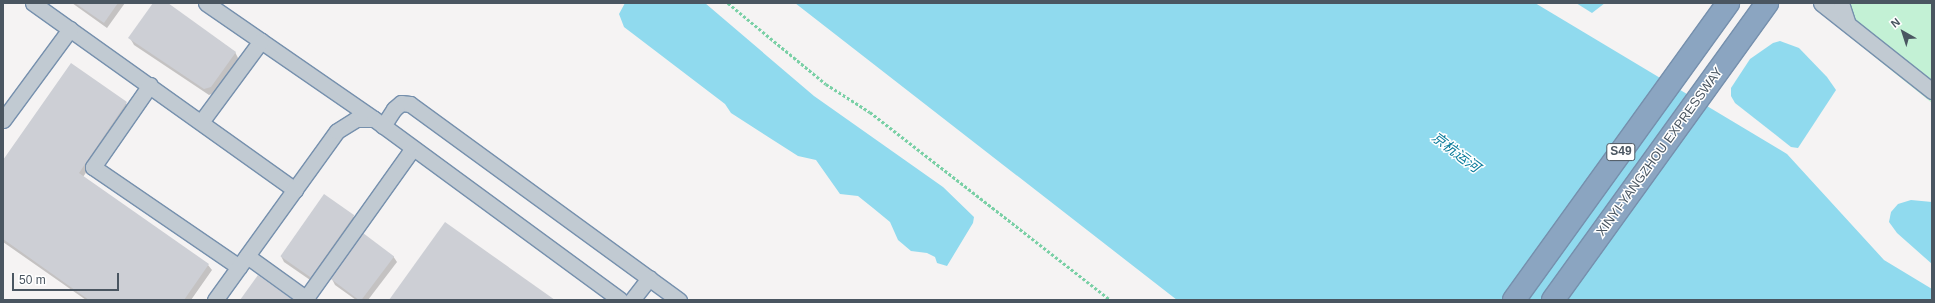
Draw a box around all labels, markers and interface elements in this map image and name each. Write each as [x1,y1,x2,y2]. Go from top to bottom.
north arrow [1883,12,1923,52]
text: N [1889,16,1902,30]
street label: XINYI-YANGZHOU EXPRESSWAY [1594,65,1726,239]
water label: 京杭运河 [1429,128,1483,176]
road number: S49 [1606,142,1636,162]
scale bar [14,265,121,291]
text: 50 m [19,273,46,287]

